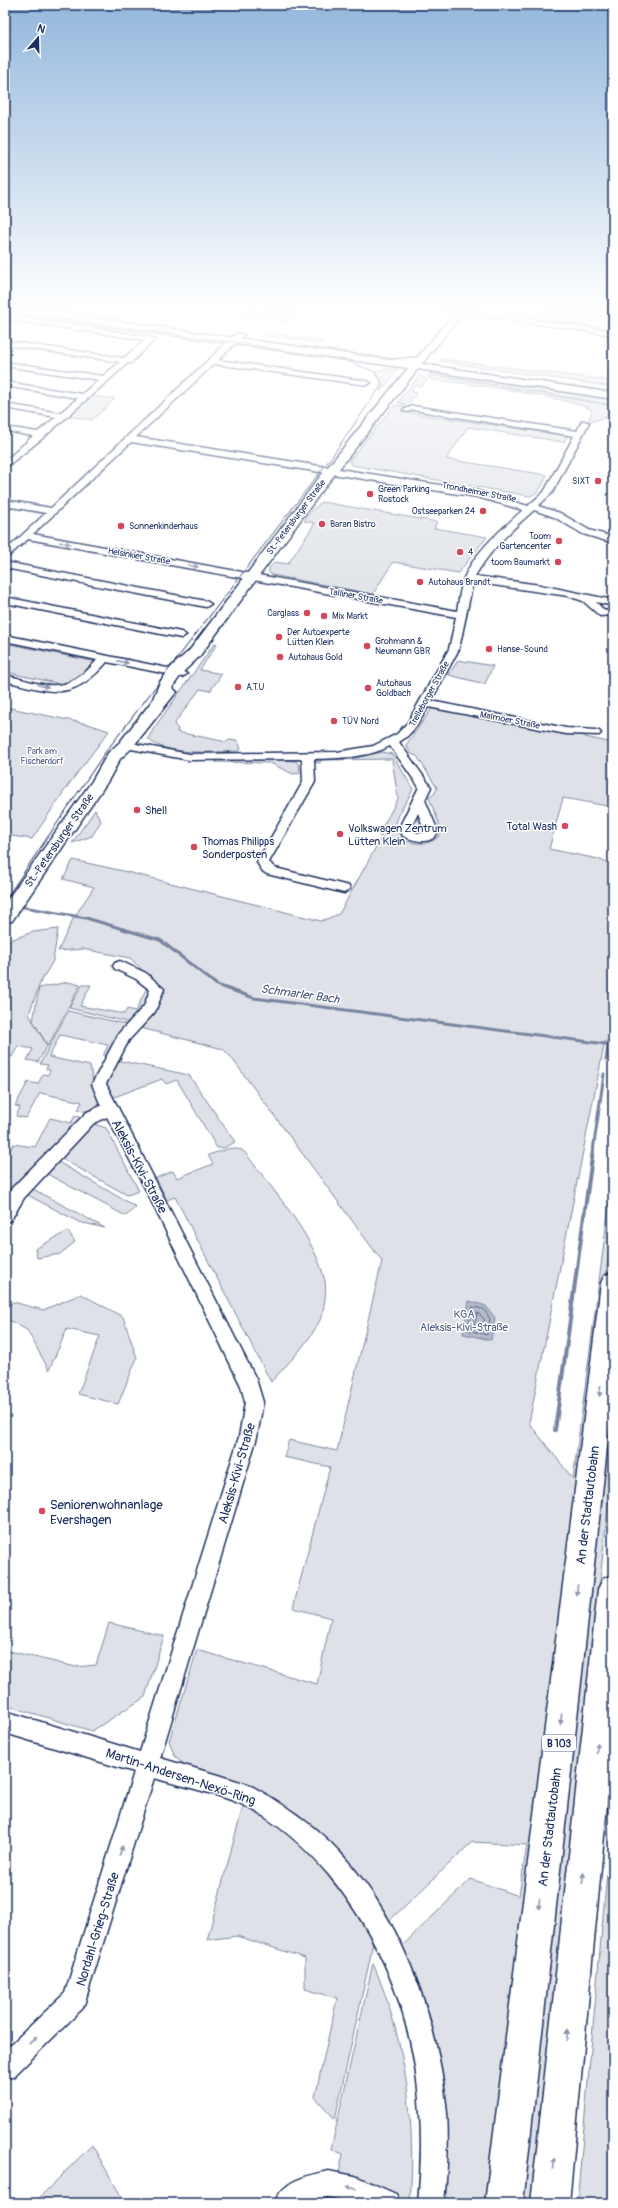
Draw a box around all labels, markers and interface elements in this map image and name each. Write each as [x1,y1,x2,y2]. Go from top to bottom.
north arrow [18,18,58,58]
text: N [36,22,47,37]
place label: SIXT [572,476,590,487]
marker: SIXT [593,476,603,486]
street label: St.-Petersburger Straße [265,477,329,557]
street label: Trondheimer Straße [441,480,517,505]
place label: Green Parking Rostock [378,484,430,505]
marker: Green Parking Rostock [365,489,375,499]
place label: Ostseeparken 24 [412,506,476,517]
marker: Ostseeparken 24 [478,506,488,516]
marker: Baran Bistro [317,519,327,529]
place label: Baran Bistro [330,519,376,530]
marker: Sonnenkinderhaus [116,521,126,531]
place label: Sonnenkinderhaus [129,521,198,532]
place label: Toom Gartencenter [500,531,552,552]
marker: Toom Gartencenter [554,536,564,546]
one-way arrow [59,540,72,546]
street label: Helsinkier Straße [107,546,171,567]
marker: 4 [455,547,465,557]
place label: 4 [468,547,474,558]
place label: toom Baumarkt [490,557,550,568]
marker: toom Baumarkt [553,557,563,567]
one-way arrow [187,564,199,570]
marker: Autohaus Brandt [415,577,425,587]
place label: Autohaus Brandt [428,577,491,588]
street label: Talliner Straße [328,586,384,607]
place label: Carglass [267,608,299,619]
marker: Carglass [302,608,312,618]
marker: Mix Markt [319,611,329,621]
place label: Mix Markt [332,611,368,622]
place label: Der Autoexperte Lütten Klein [287,627,350,648]
marker: Der Autoexperte Lütten Klein [274,632,284,642]
place label: Grohmann & Neumann GBR [375,636,430,657]
marker: Grohmann & Neumann GBR [362,641,372,651]
marker: Hanse-Sound [484,644,494,654]
place label: Hanse-Sound [497,644,548,655]
marker: Autohaus Gold [275,652,285,662]
place label: Autohaus Gold [288,652,343,663]
street label: Trelleborger Straße [407,659,452,729]
one-way arrow [117,660,129,666]
place label: Autohaus Goldbach [376,678,411,699]
marker: A.T.U [233,682,243,692]
place label: A.T.U [246,682,265,693]
marker: Autohaus Goldbach [363,683,373,693]
one-way arrow [37,684,49,690]
street label: Malmöer Straße [479,709,541,732]
marker: TÜV Nord [329,716,339,726]
place label: TÜV Nord [342,716,379,727]
park label: Park am Fischerdorf [20,746,64,767]
street label: St.-Petersburger Straße [22,790,97,890]
place label: Shell [145,804,167,817]
marker: Shell [132,805,142,815]
place label: Total Wash [506,820,557,833]
marker: Total Wash [560,821,570,831]
place label: Volkswagen Zentrum Lütten Klein [348,822,447,848]
marker: Volkswagen Zentrum Lütten Klein [335,829,345,839]
place label: Thomas Philipps Sonderposten [202,835,274,861]
marker: Thomas Philipps Sonderposten [189,842,199,852]
water label: Schmarler Bach [260,982,341,1008]
street label: Aleksis-Kivi-Straße [108,1117,171,1217]
park label: KGA Aleksis-Kivi-Straße [420,1308,509,1334]
one-way arrow [597,1385,603,1397]
street label: Aleksis-Kivi-Straße [215,1420,259,1526]
street label: An der Stadtautobahn [573,1445,603,1566]
place label: Seniorenwohnanlage Evershagen [50,1497,163,1528]
marker: Seniorenwohnanlage Evershagen [37,1506,47,1516]
one-way arrow [574,1584,580,1596]
one-way arrow [558,1713,565,1725]
road number: B 103 [542,1735,576,1751]
one-way arrow [593,1742,600,1754]
street label: Martin-Andersen-Nexö-Ring [104,1745,258,1809]
street label: An der Stadtautobahn [535,1767,565,1888]
one-way arrow [118,1845,124,1857]
street label: Nordahl-Grieg-Straße [73,1870,123,1988]
one-way arrow [580,1872,587,1884]
one-way arrow [536,1898,543,1910]
one-way arrow [564,2029,571,2041]
one-way arrow [28,2035,38,2045]
one-way arrow [551,2158,557,2170]
one-way arrow [345,2185,357,2191]

